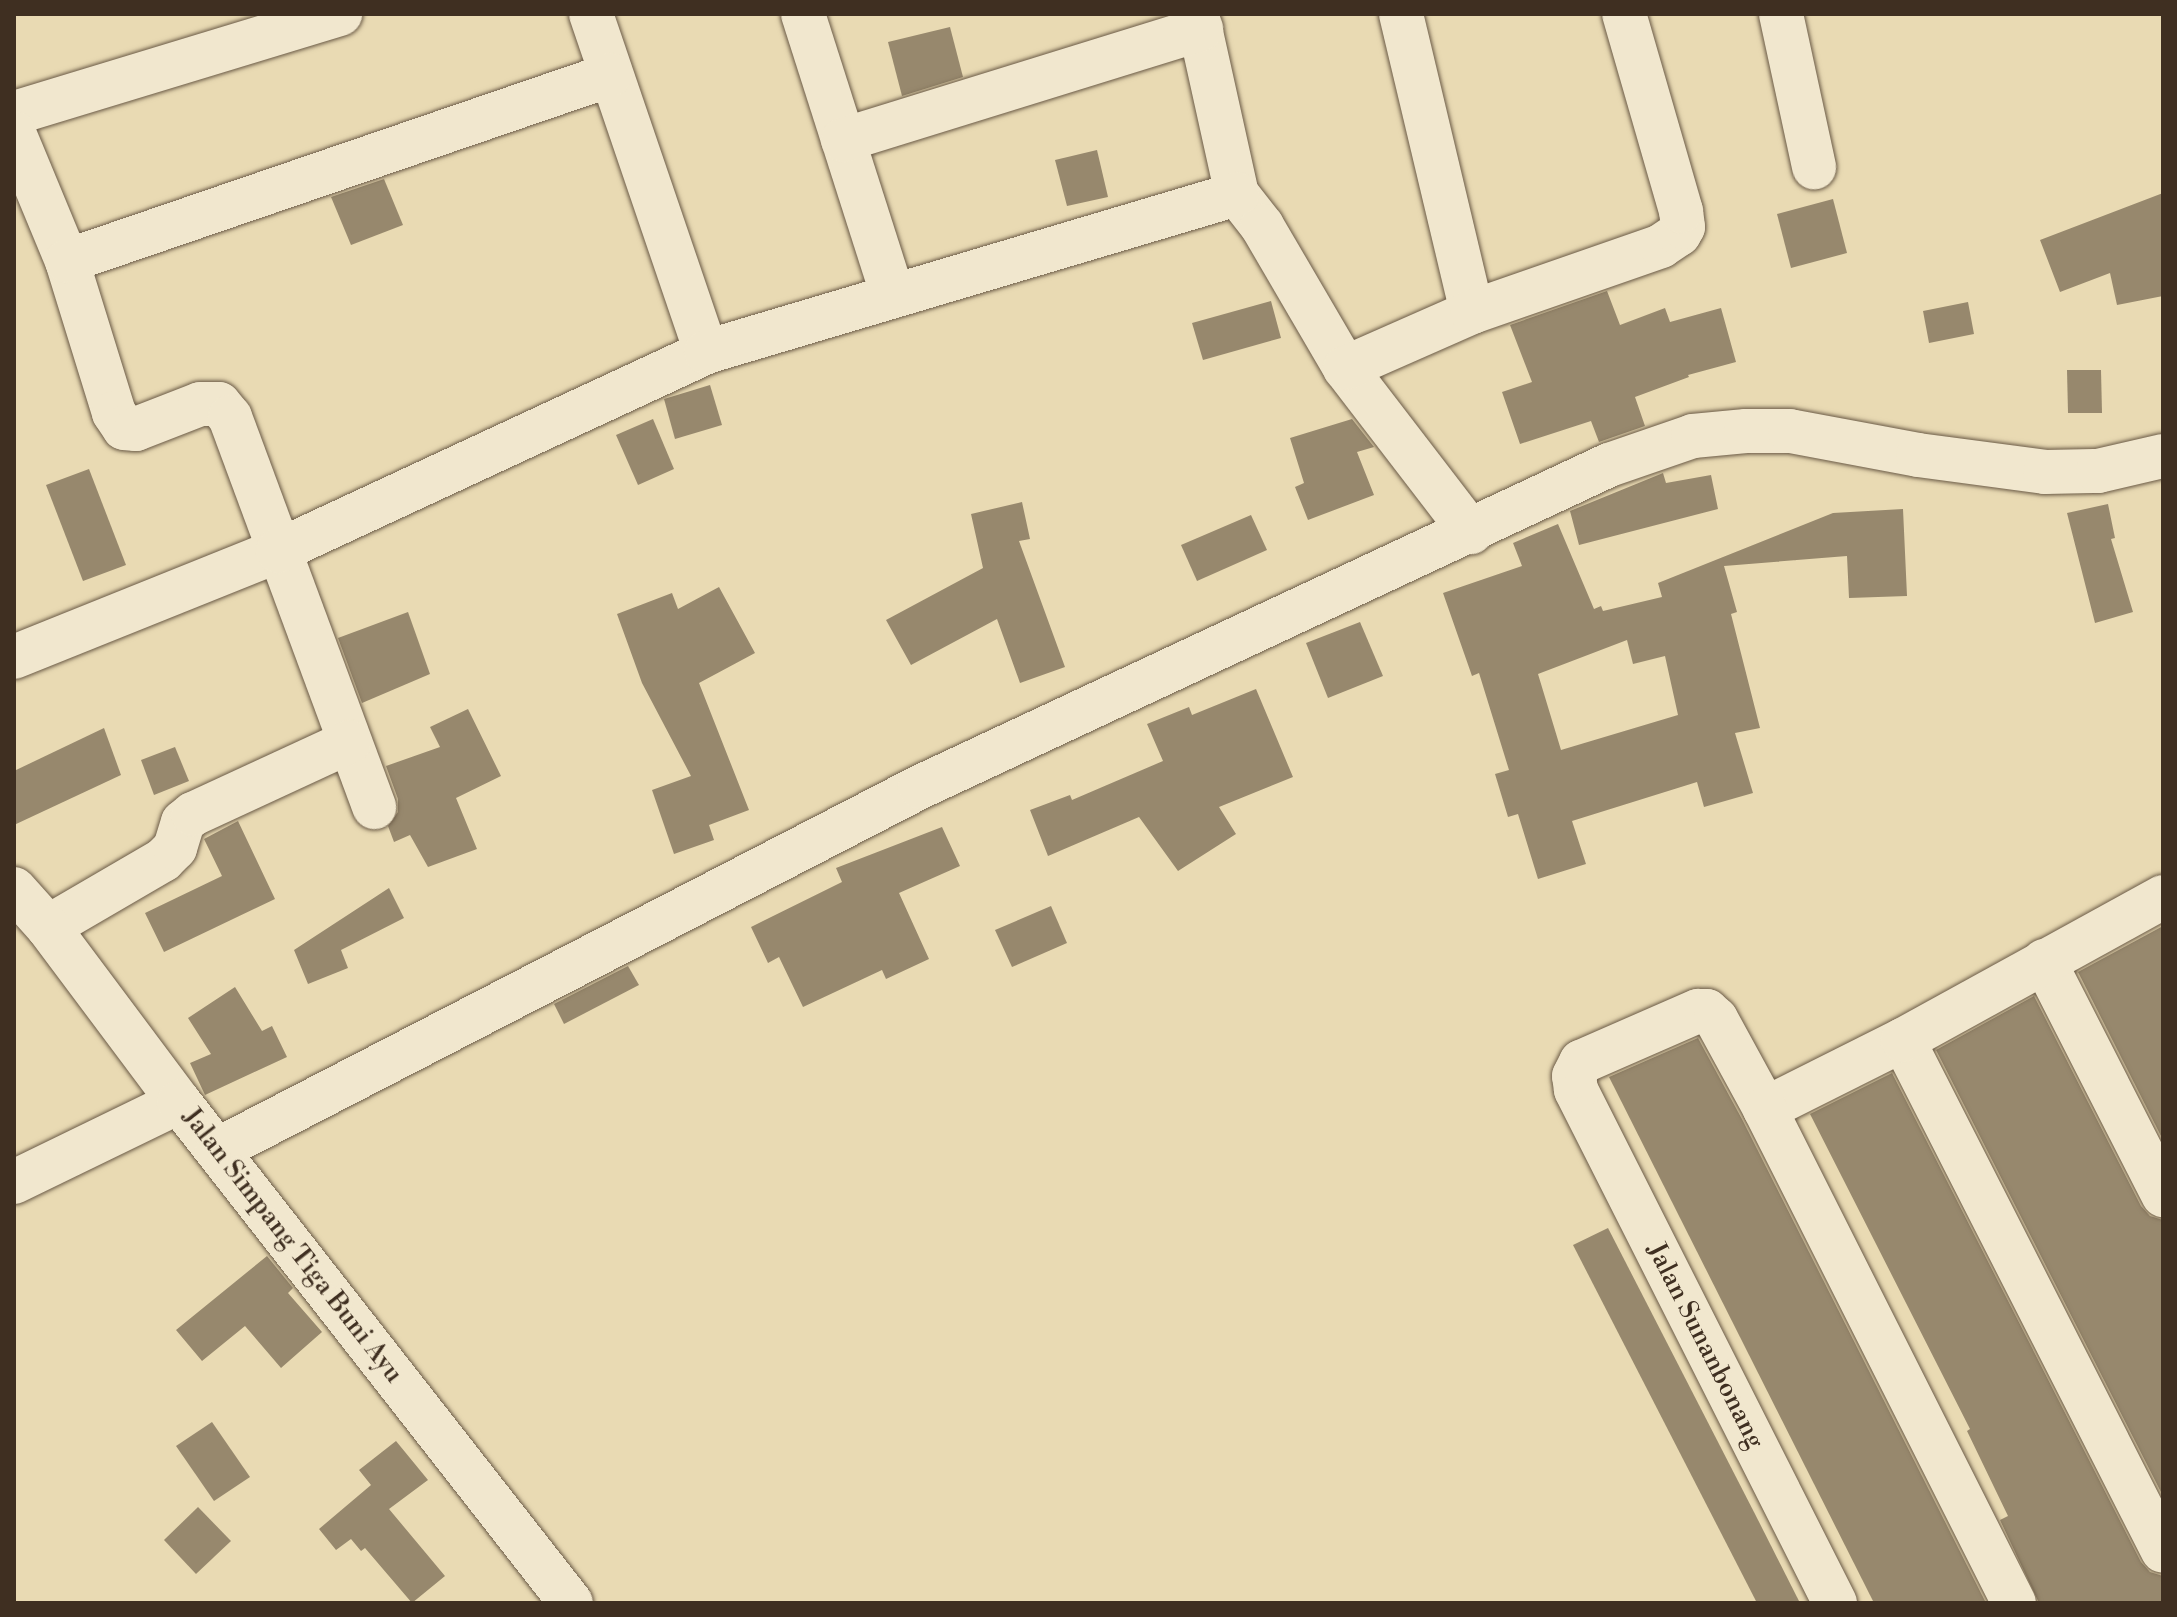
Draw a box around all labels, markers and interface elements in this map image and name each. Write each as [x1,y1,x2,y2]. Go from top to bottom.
street label: Jalan Simpang Tiga Buni Ayu [175,1103,409,1389]
street label: Jalan Sunanbonang [1640,1238,1770,1454]

